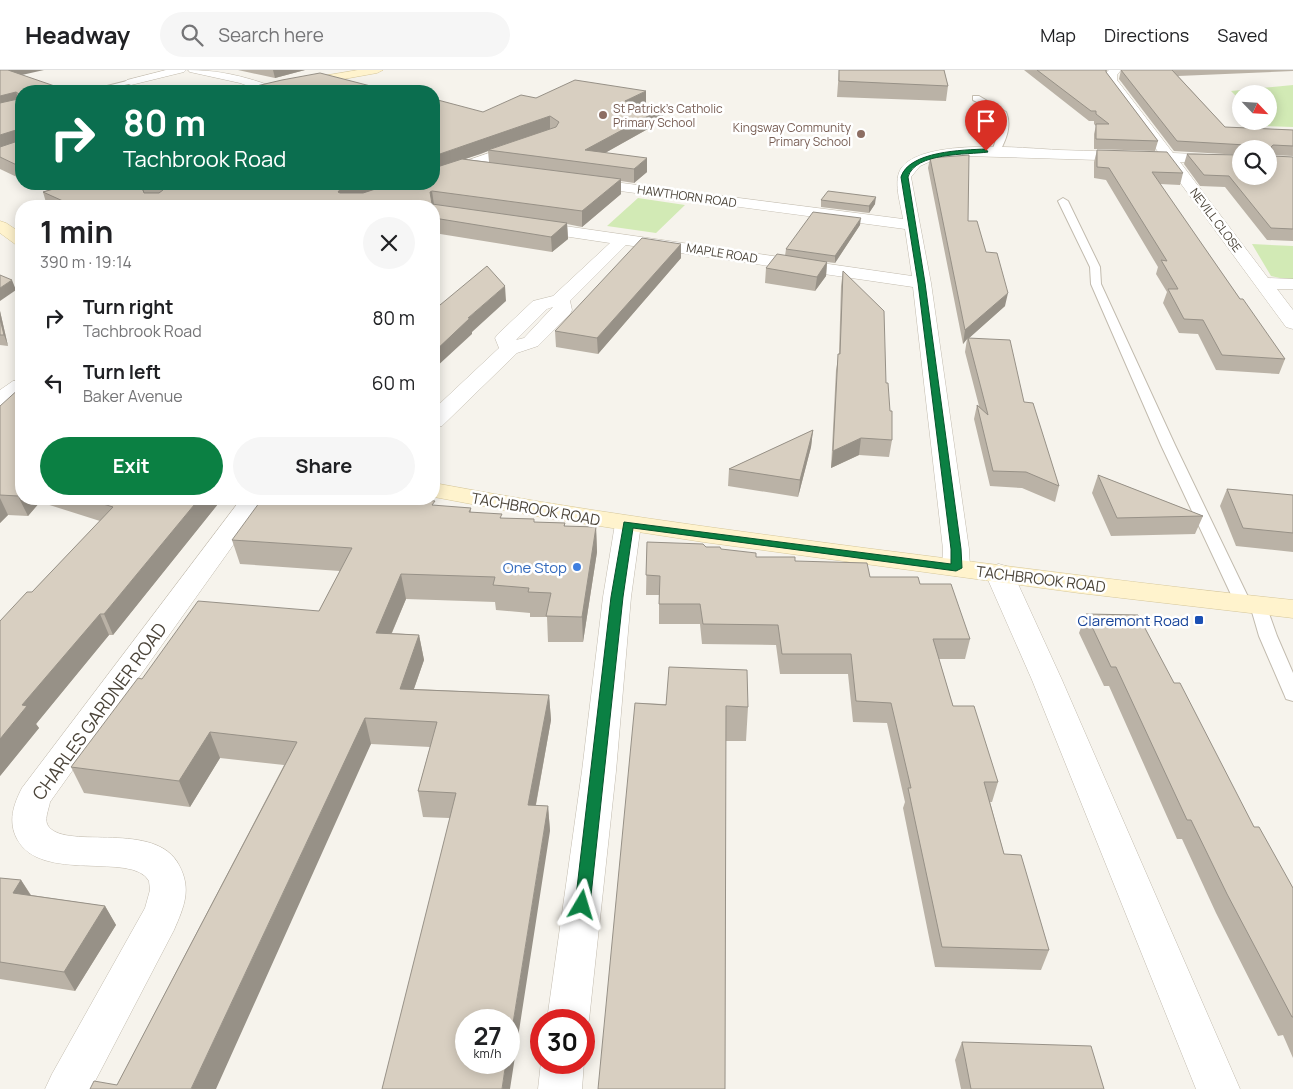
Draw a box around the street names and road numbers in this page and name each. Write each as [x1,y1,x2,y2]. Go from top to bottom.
street label: HAWTHORN ROAD [636,181,738,211]
street label: NEVILL CLOSE [1186,184,1246,256]
street label: MAPLE ROAD [685,239,759,267]
street label: TACHBROOK ROAD [470,487,602,531]
street label: TACHBROOK ROAD [975,561,1107,597]
street label: CHARLES GARDNER ROAD [26,617,172,805]

